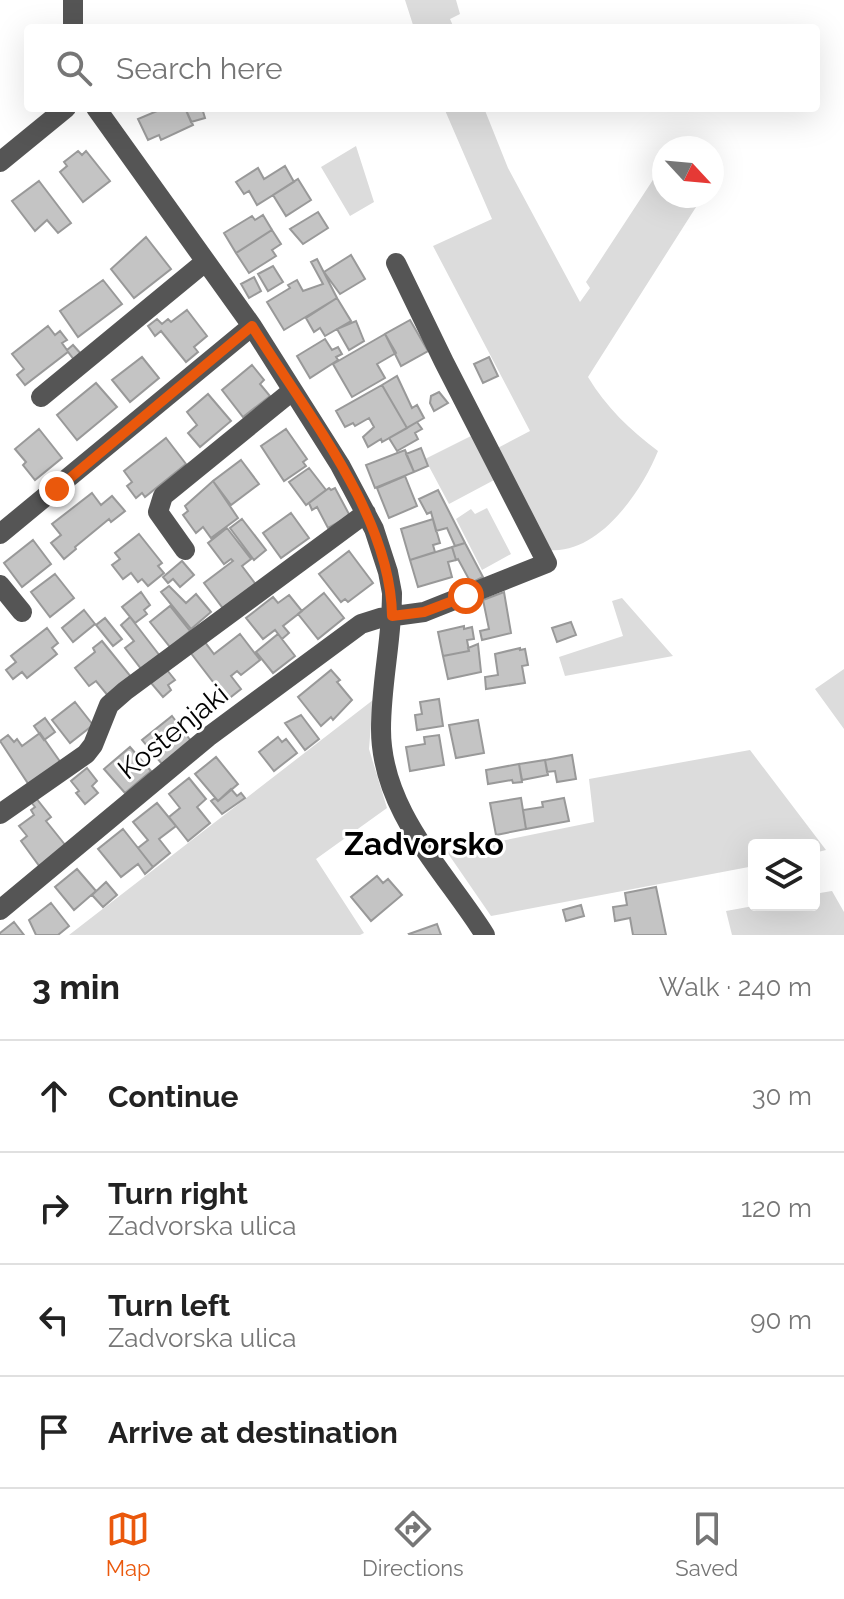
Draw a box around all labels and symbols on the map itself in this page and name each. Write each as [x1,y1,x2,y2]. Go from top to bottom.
north arrow [652,136,724,208]
route end [39,471,75,507]
route start [448,578,484,614]
street label: Kostenjaki [111,678,235,786]
district label: Zadvorsko [344,825,504,862]

